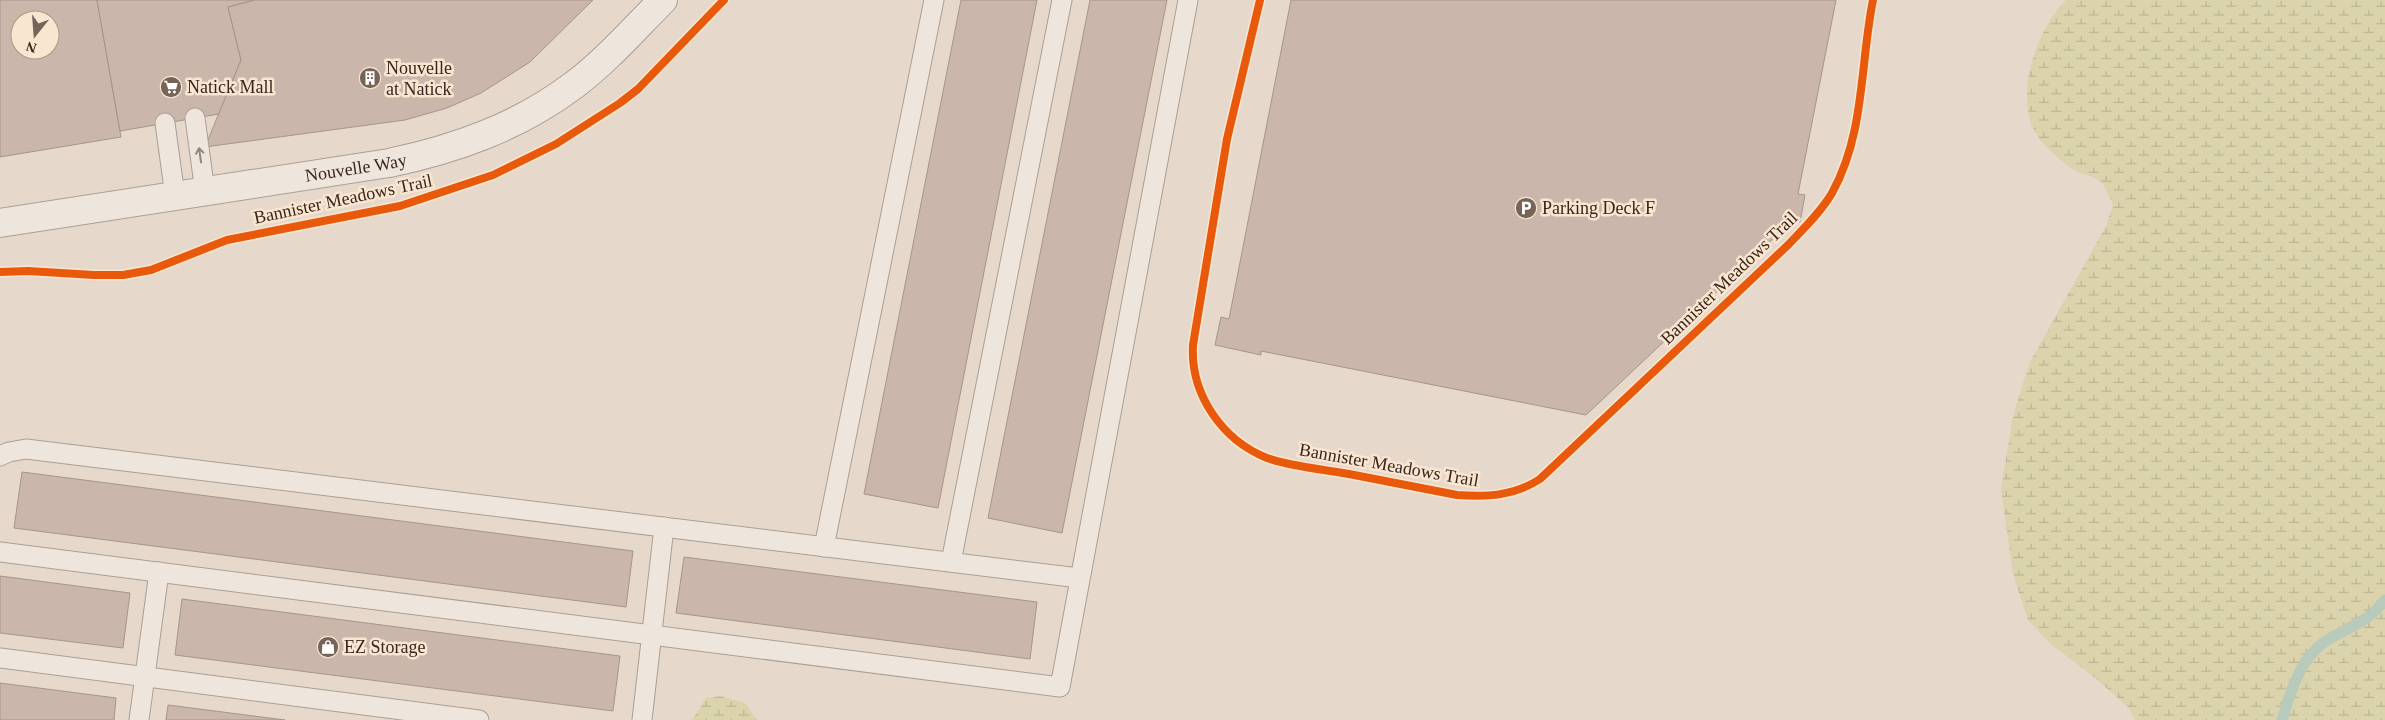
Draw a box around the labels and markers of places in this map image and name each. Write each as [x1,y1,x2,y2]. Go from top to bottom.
place label: Nouvelle at Natick [386,58,452,99]
building icon: Nouvelle at Natick [358,66,382,90]
supermarket icon: Natick Mall [159,75,183,99]
place label: Natick Mall [187,77,273,97]
parking icon: Parking Deck F [1514,196,1538,220]
place label: Parking Deck F [1542,198,1655,218]
shop icon: EZ Storage [316,635,340,659]
place label: EZ Storage [344,637,425,657]

